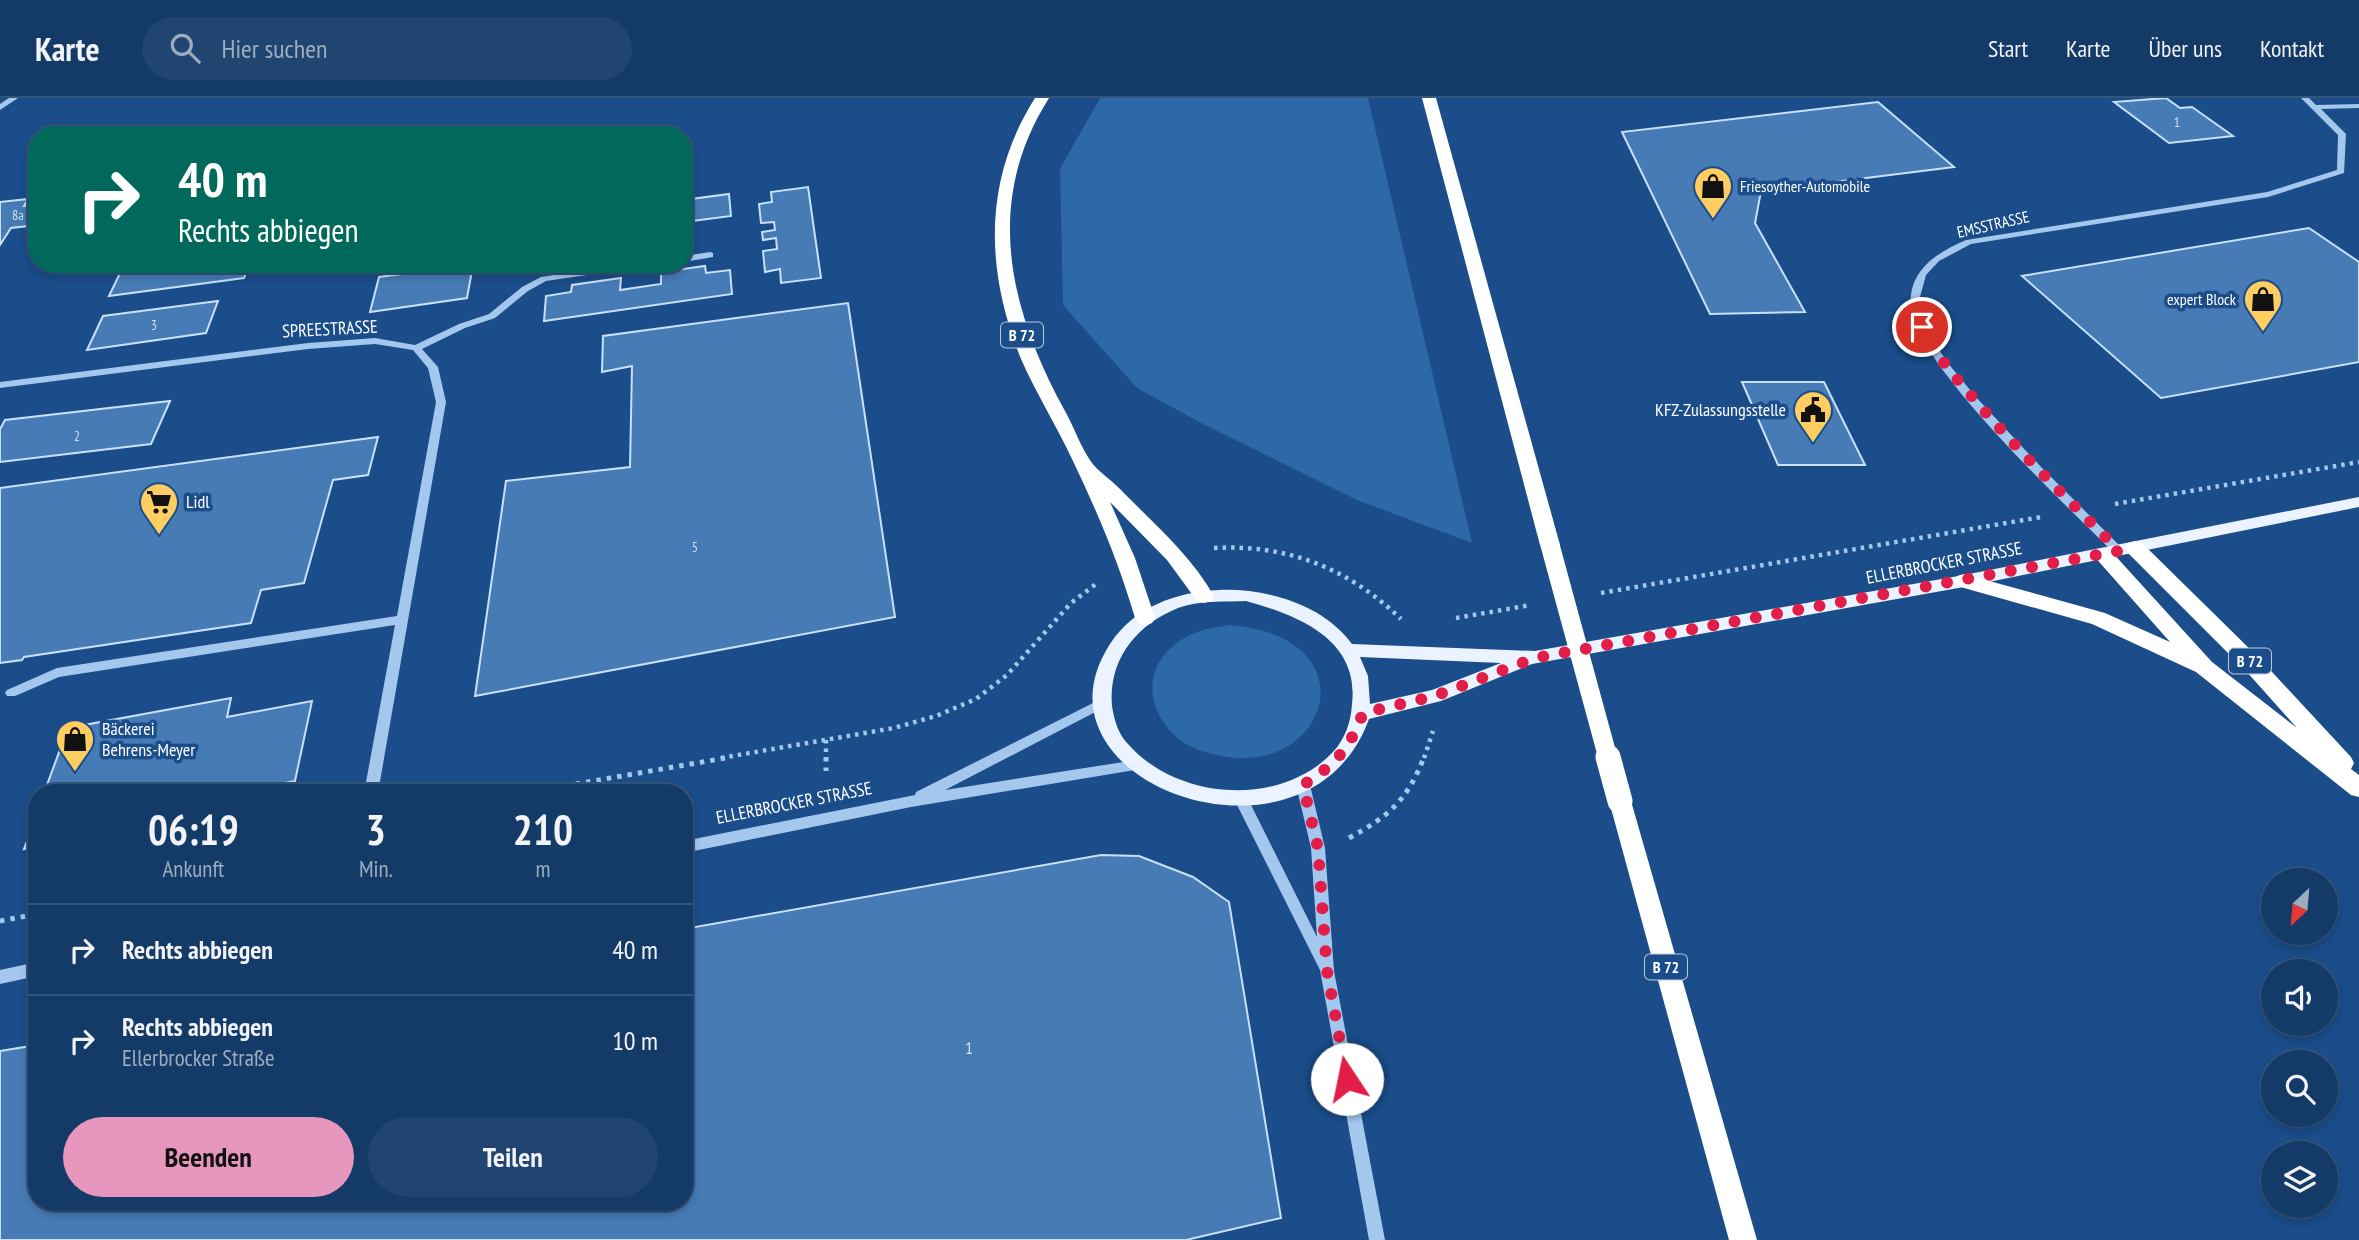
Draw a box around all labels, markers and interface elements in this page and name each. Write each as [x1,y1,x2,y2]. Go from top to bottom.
search box [142,17,632,80]
text: Karte [35,27,100,70]
icon: search [166,29,204,67]
text: Hier suchen [222,32,327,65]
text: Start [1988,33,2028,64]
text: Karte [2066,33,2111,64]
text: Über uns [2149,33,2222,64]
text: Kontakt [2260,33,2324,64]
house number: 1 [2174,113,2180,131]
text: 40 m [178,147,267,211]
icon: right [63,154,154,245]
shop icon: Friesoyther-Automobile [1692,165,1734,220]
place label: Friesoyther-Automobile [1740,176,1870,196]
house number: 8a [12,206,24,224]
street label: EMSSTRASSE [1955,206,2031,242]
text: Rechts abbiegen [178,209,359,251]
shop icon: expert Block [2242,278,2284,333]
place label: expert Block [2167,289,2237,309]
pin [1892,297,1952,357]
icon: arrive [1903,308,1941,346]
street label: SPREESTRASSE [282,315,378,342]
house number: 3 [151,316,157,334]
road number: B 72 [1001,322,1043,347]
public building icon: KFZ-Zulassungsstelle [1792,389,1834,444]
place label: KFZ-Zulassungsstelle [1655,398,1786,421]
house number: 2 [74,427,80,445]
supermarket icon: Lidl [138,481,180,536]
place label: Lidl [186,490,210,513]
street label: ELLERBROCKER STRASSE [1864,536,2024,589]
house number: 5 [692,538,698,556]
road number: B 72 [2229,648,2271,674]
place label: Bäckerei Behrens-Meyer [102,717,195,761]
shop icon: Bäckerei Behrens-Meyer [54,718,96,773]
street label: ELLERBROCKER STRASSE [714,776,874,829]
text: 06:19 [148,802,239,857]
text: 3 [366,802,386,857]
text: 210 [513,802,573,857]
text: Ankunft [162,854,224,883]
text: Min. [359,854,393,883]
text: m [535,854,550,883]
north arrow [2261,868,2338,945]
map controls [2261,868,2338,1218]
icon: right [63,931,101,969]
text: Rechts abbiegen [122,933,273,966]
text: 40 m [612,933,658,966]
road number: B 72 [1645,954,1687,980]
button: sound [2261,959,2338,1036]
text: Rechts abbiegen [122,1010,273,1043]
icon: right [63,1022,101,1060]
text: 10 m [612,1024,658,1057]
house number: 1 [965,1036,973,1059]
position arrow [1310,1042,1384,1116]
text: Ellerbrocker Straße [122,1043,275,1072]
button: search [2261,1050,2338,1127]
button: Beenden [63,1117,354,1197]
button: Teilen [368,1117,658,1197]
button: layers [2261,1141,2338,1218]

